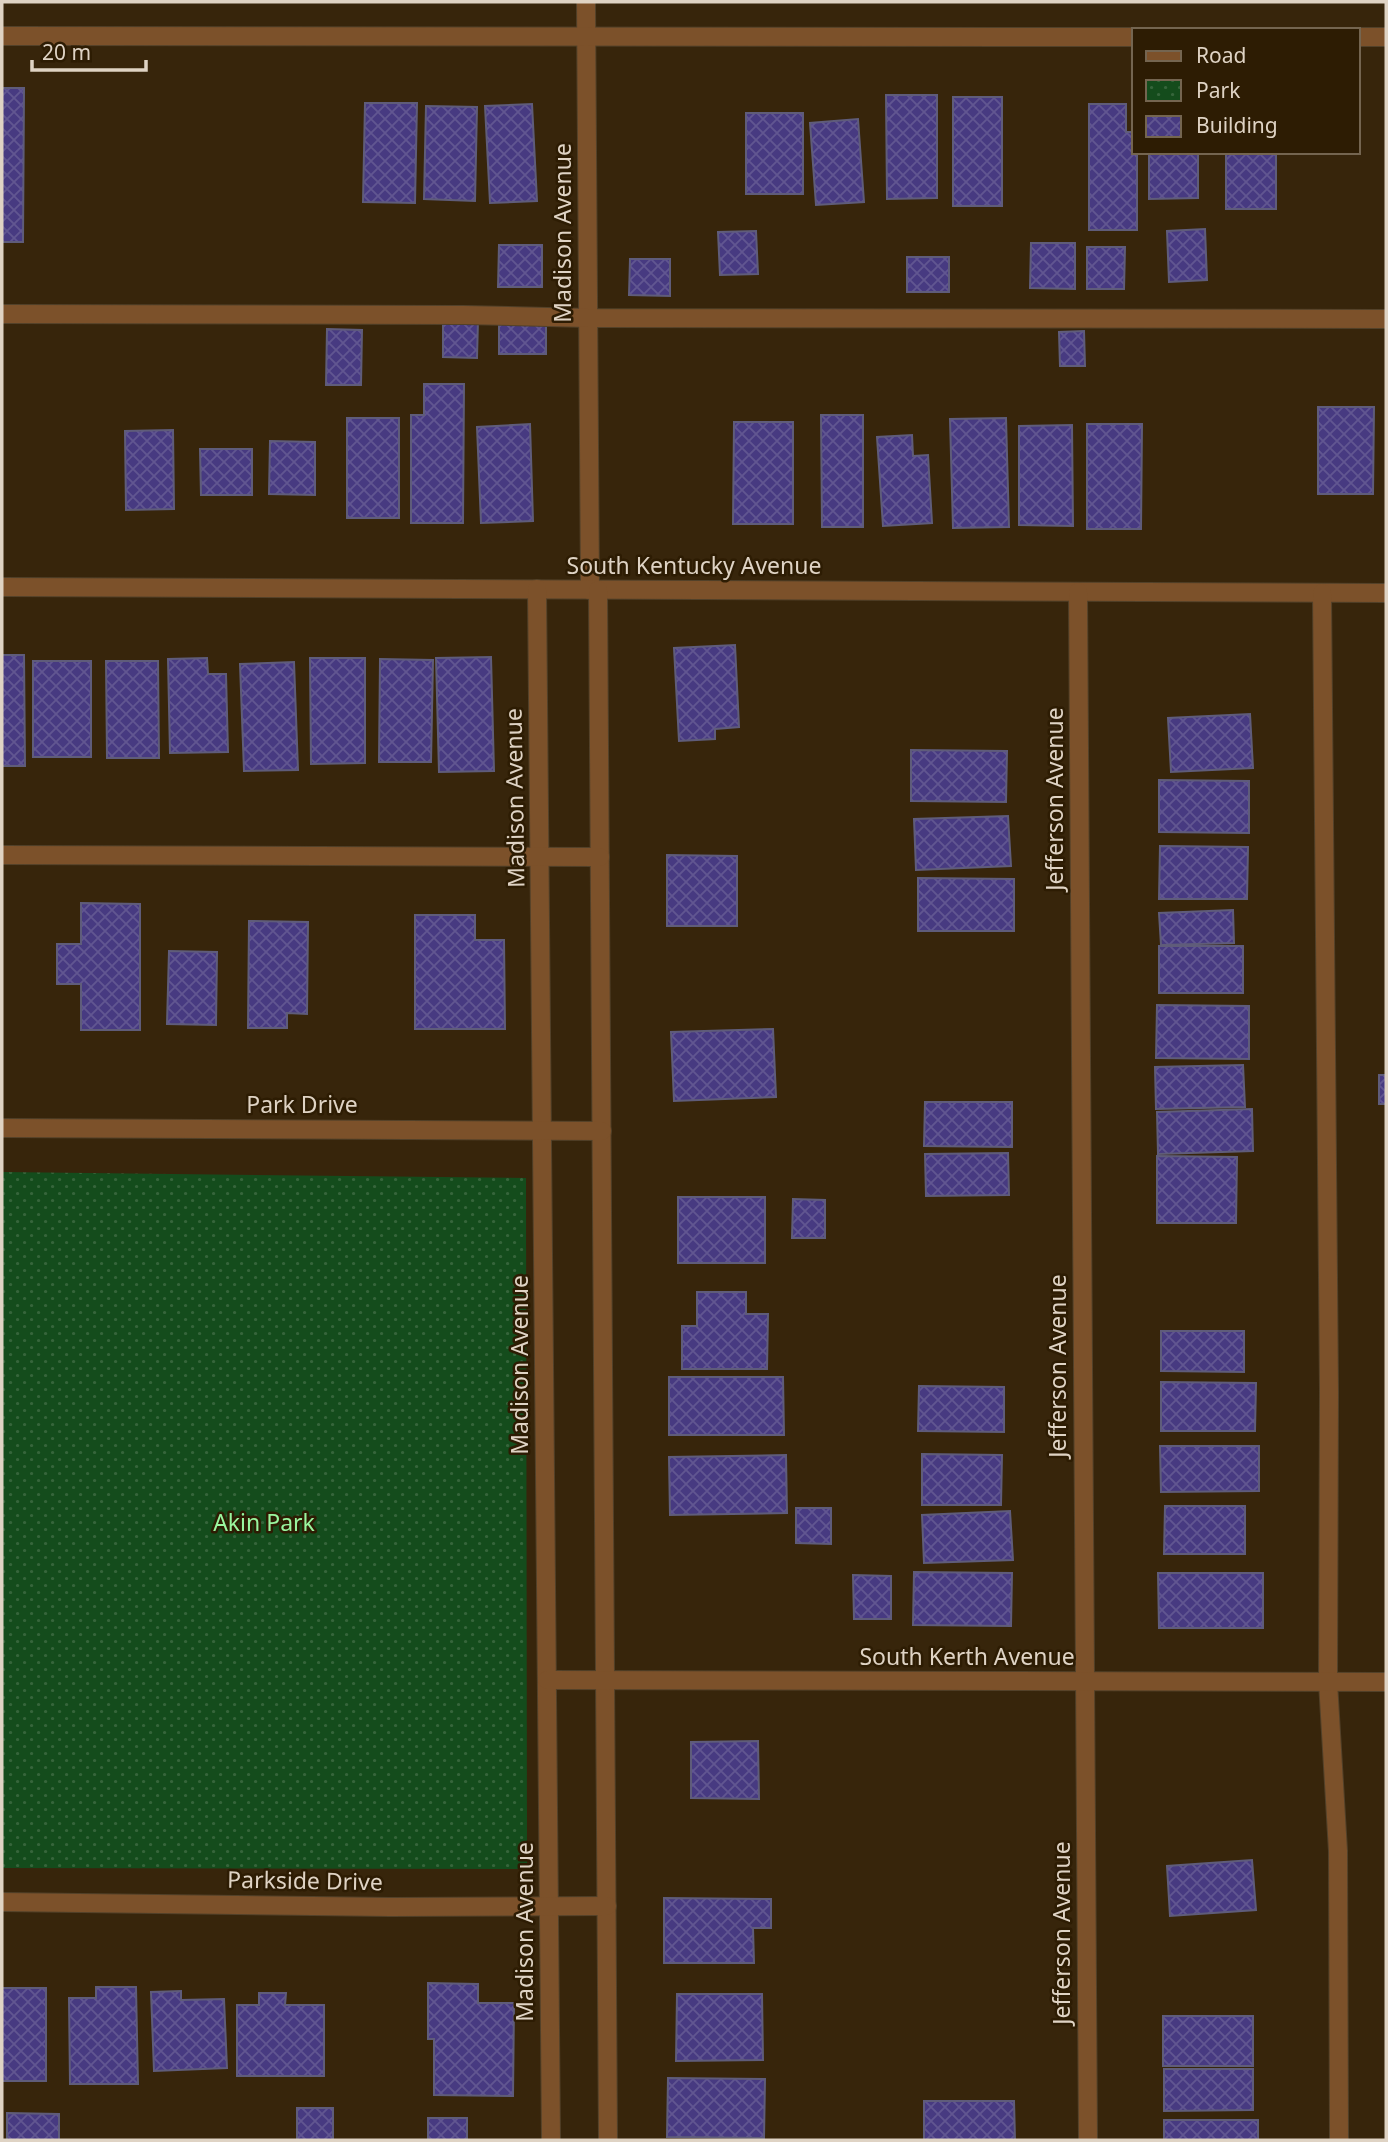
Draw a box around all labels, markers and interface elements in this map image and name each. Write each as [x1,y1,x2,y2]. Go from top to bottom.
scale bar [32,28,145,72]
legend [1132,28,1360,154]
text: 20 m [42,38,91,66]
text: Road [1196,41,1246,69]
text: Park [1196,76,1241,104]
text: Building [1196,111,1278,139]
street label: Madison Avenue [546,143,578,323]
street label: South Kentucky Avenue [567,549,821,581]
street label: Jefferson Avenue [1038,707,1070,893]
street label: Madison Avenue [496,708,532,888]
street label: Park Drive [246,1088,358,1120]
street label: Jefferson Avenue [1041,1274,1073,1460]
street label: Madison Avenue [503,1275,535,1455]
park label: Akin Park [213,1506,316,1538]
street label: South Kerth Avenue [859,1640,1075,1672]
street label: Jefferson Avenue [1045,1841,1077,2027]
street label: Madison Avenue [508,1842,540,2022]
street label: Parkside Drive [227,1863,383,1897]

